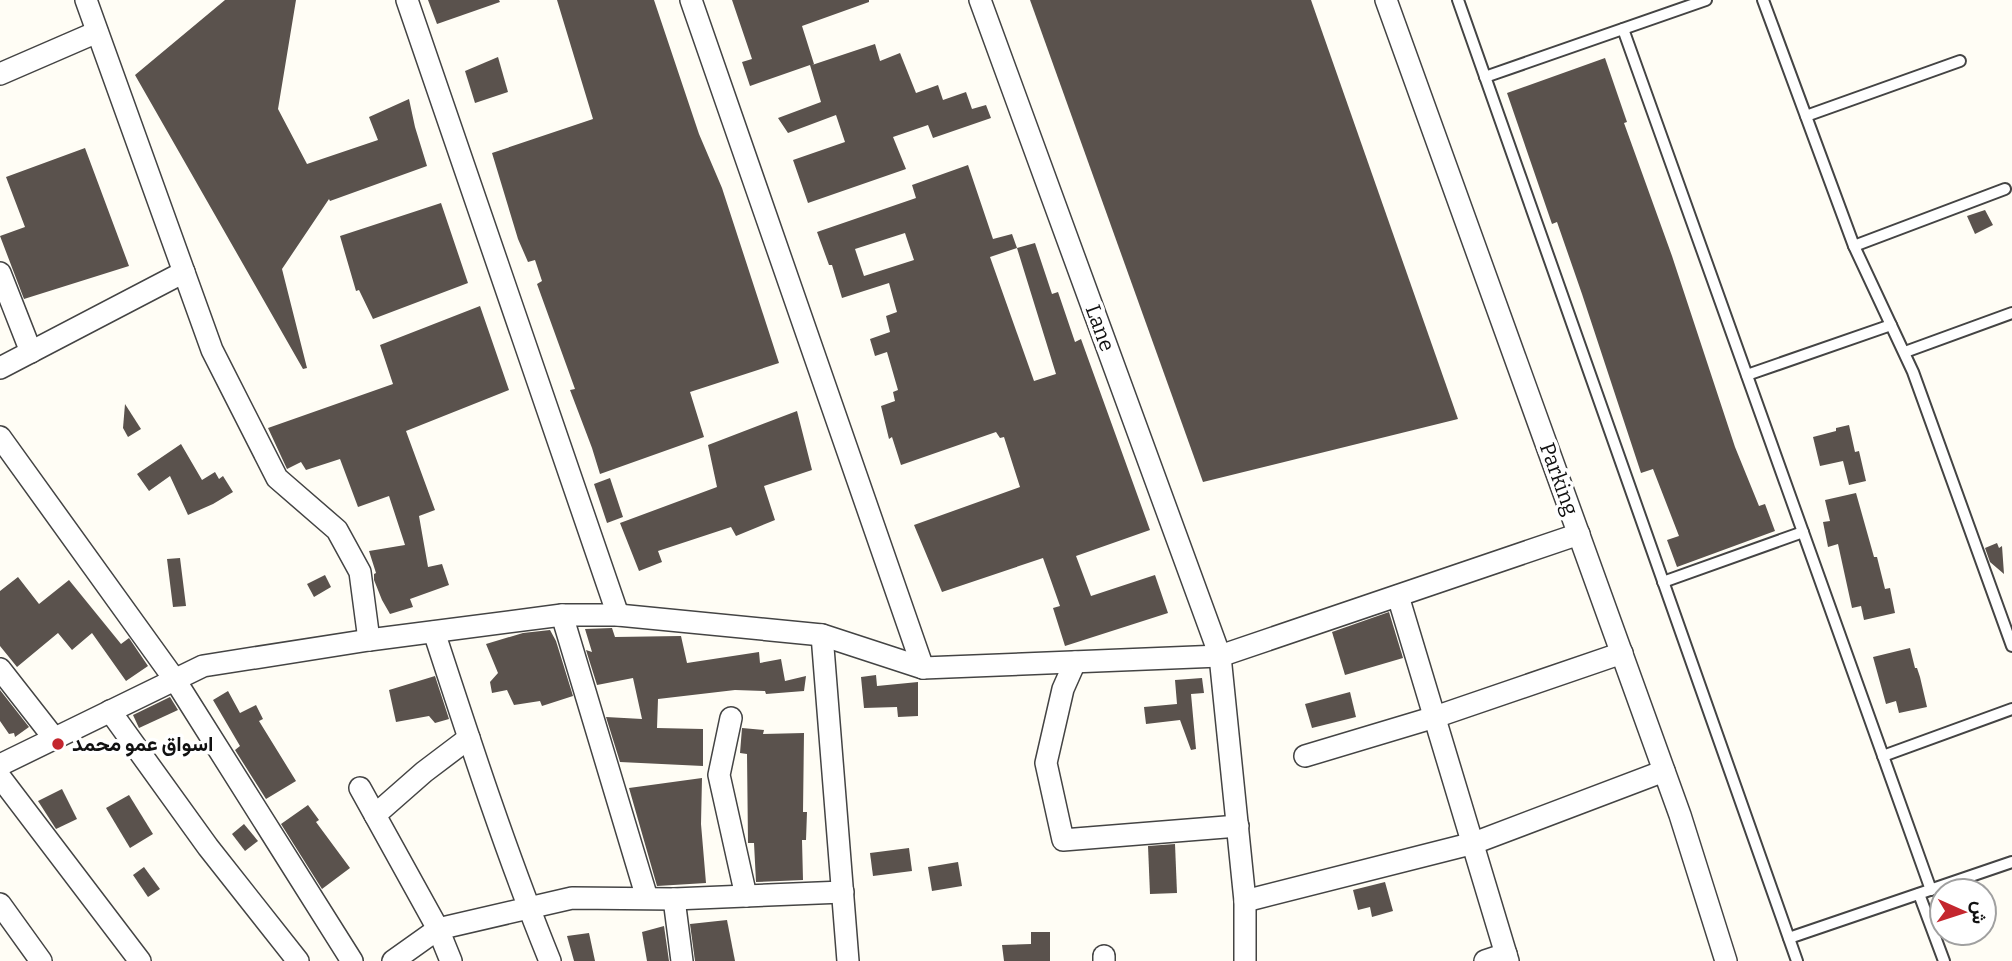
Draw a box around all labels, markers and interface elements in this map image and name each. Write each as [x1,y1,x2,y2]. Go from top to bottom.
street label: Lane [1080,301,1120,355]
street label: Parking [1534,439,1584,519]
place label: اسواق عمو محمد [72,731,213,757]
marker: اسواق عمو محمد [50,736,66,752]
north arrow [1928,877,1998,947]
text: ش [1967,901,1992,925]

